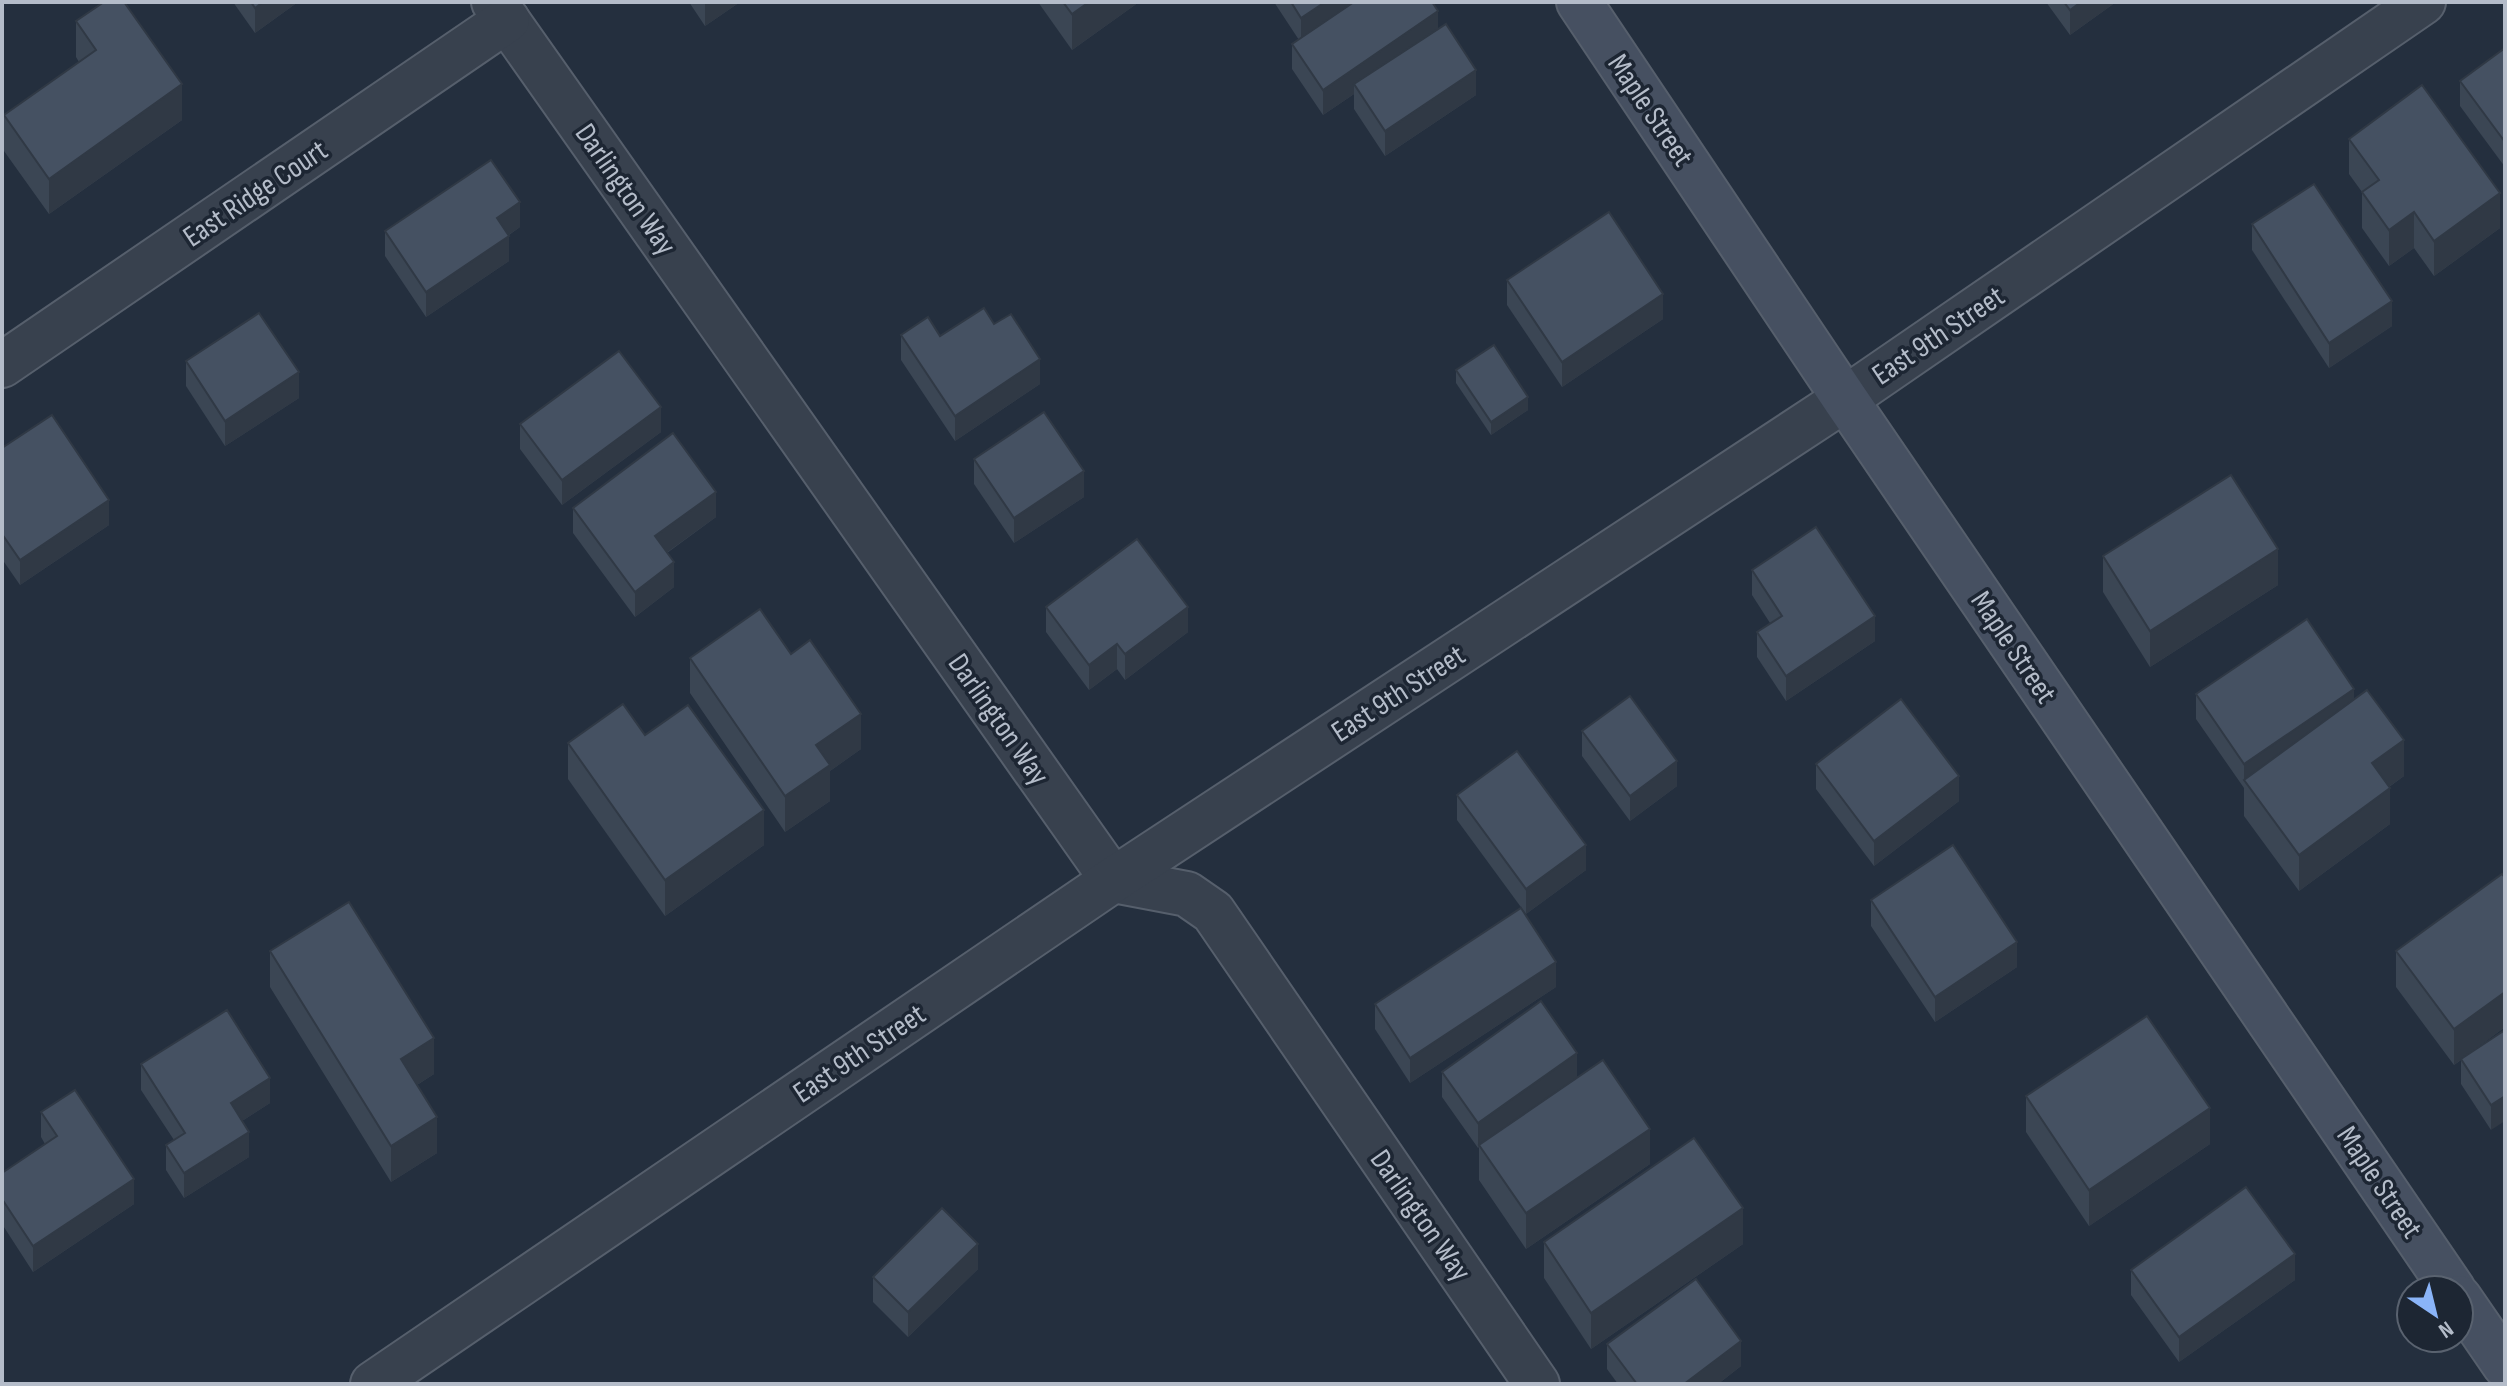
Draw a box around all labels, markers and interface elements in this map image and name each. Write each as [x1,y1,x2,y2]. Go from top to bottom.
street label: Maple Street [1600,48,1701,173]
street label: Darlington Way [567,117,684,262]
street label: East Ridge Court [177,132,335,255]
street label: East 9th Street [1866,278,2012,393]
street label: Maple Street [1963,585,2064,710]
street label: East 9th Street [1325,637,1472,750]
street label: Darlington Way [940,647,1057,792]
street label: East 9th Street [787,996,933,1111]
street label: Maple Street [2329,1120,2430,1245]
street label: Darlington Way [1362,1143,1479,1288]
north arrow [2395,1274,2475,1354]
text: N [2433,1315,2458,1344]

